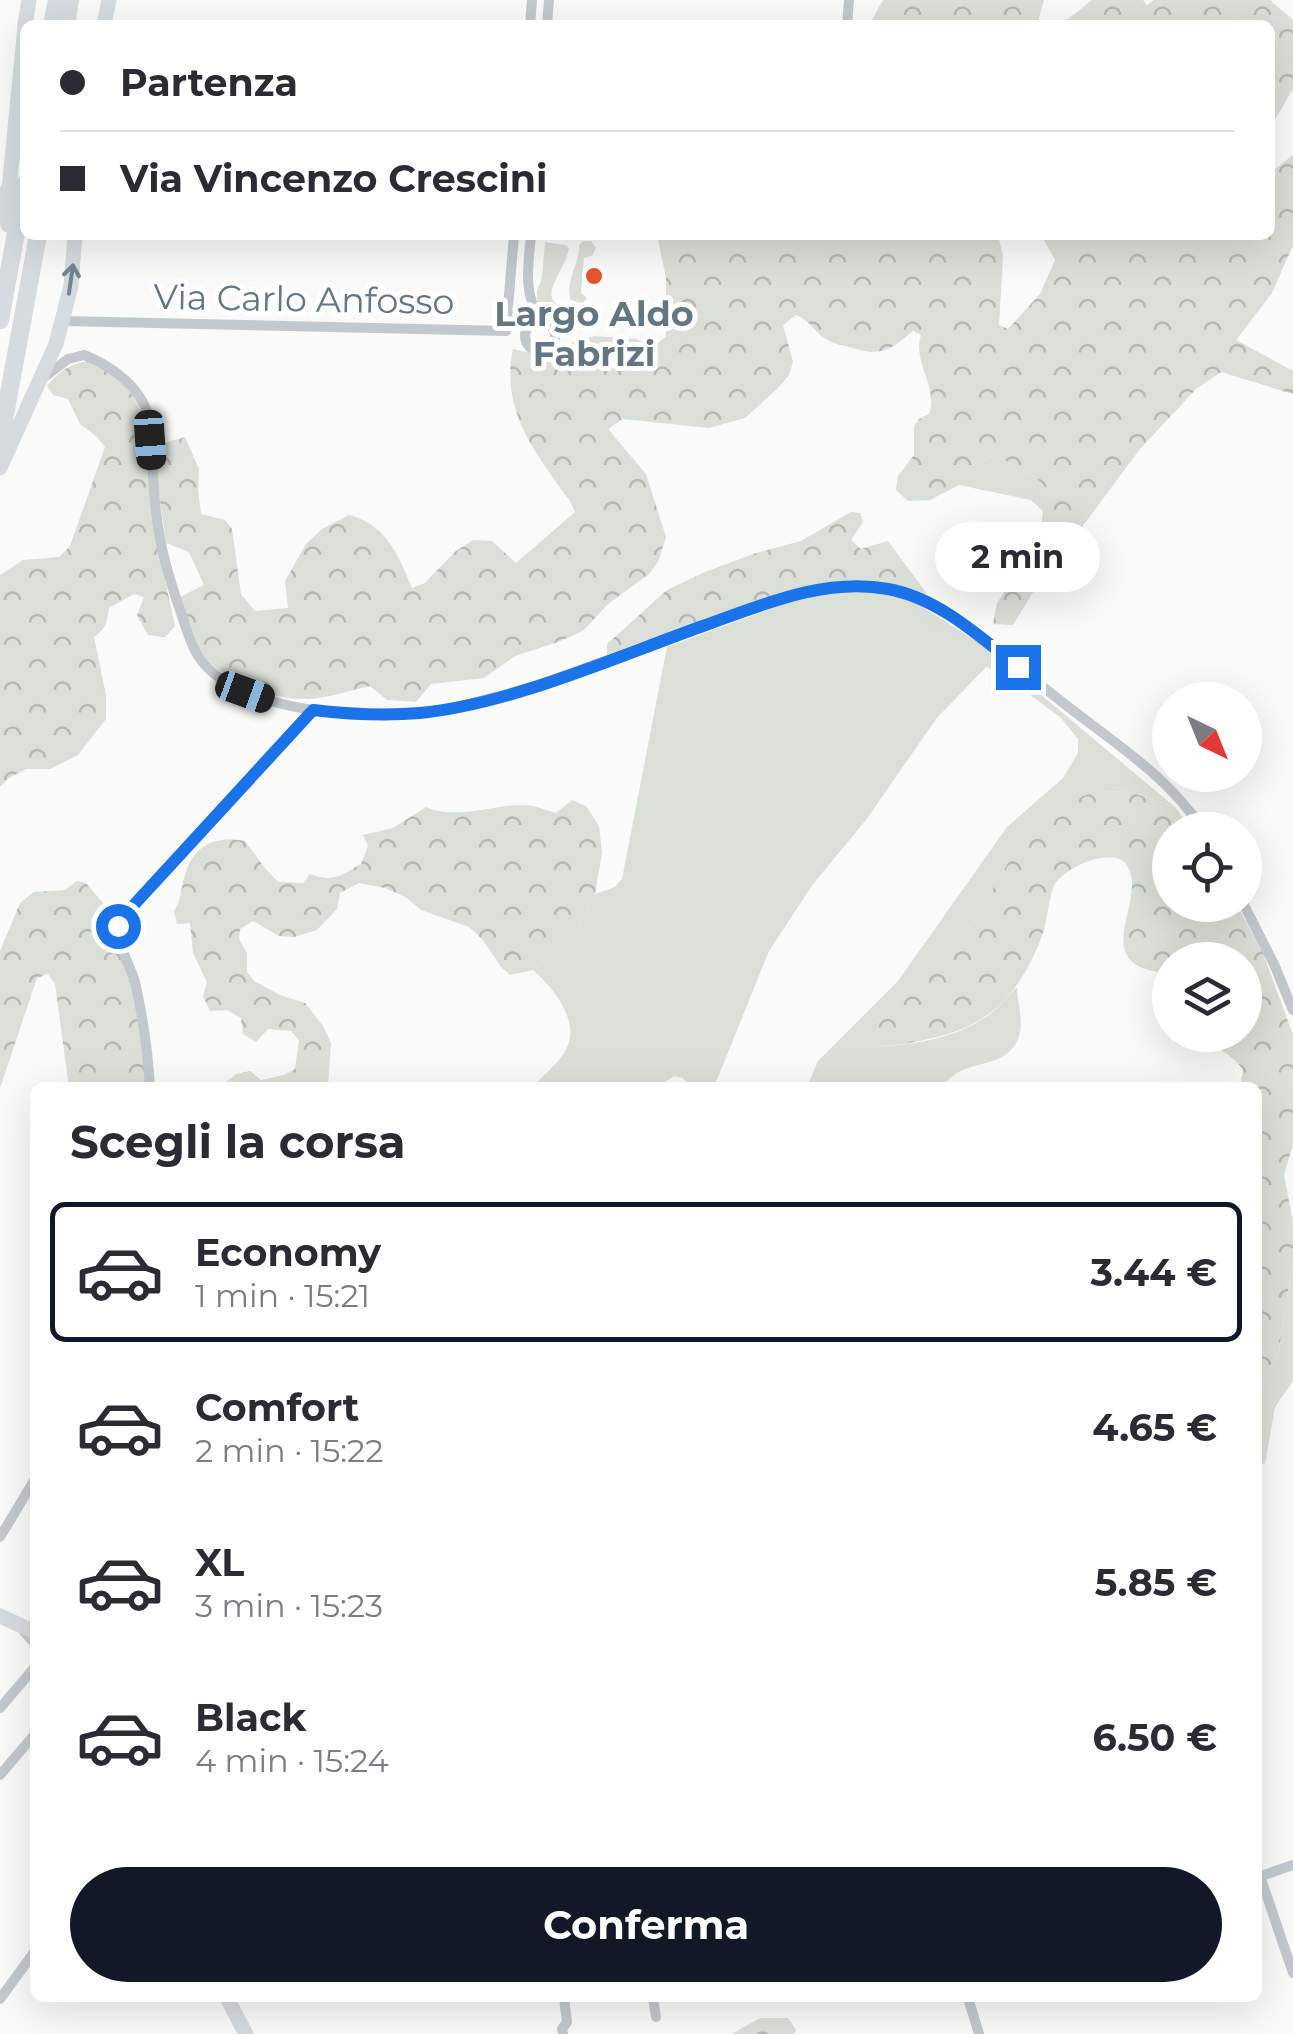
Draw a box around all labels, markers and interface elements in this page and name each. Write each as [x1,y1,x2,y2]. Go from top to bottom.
text: Partenza [120,59,298,106]
text: Via Vincenzo Crescini [120,155,547,202]
one-way arrow [62,264,81,296]
marker: Largo Aldo Fabrizi [583,265,605,287]
street label: Via Carlo Anfosso [153,275,455,323]
place label: Largo Aldo Fabrizi [494,292,694,375]
car [133,409,167,471]
callout: 2 min [936,522,1100,592]
text: 2 min [971,537,1064,576]
route end [996,645,1041,690]
car [212,668,278,716]
north arrow [1152,682,1262,792]
map controls [1152,682,1262,1052]
button: locate [1152,812,1262,922]
route start [96,904,141,949]
button: layers [1152,942,1262,1052]
text: Scegli la corsa [70,1114,406,1169]
icon: car [75,1227,165,1317]
text: Economy [195,1229,381,1276]
text: 3.44 € [1091,1249,1217,1296]
text: 1 min · 15:21 [195,1276,370,1315]
icon: car [75,1382,165,1472]
text: Comfort [195,1384,359,1431]
text: 4.65 € [1092,1404,1217,1451]
text: 2 min · 15:22 [195,1431,383,1470]
icon: car [75,1537,165,1627]
text: XL [195,1539,244,1586]
text: 5.85 € [1095,1559,1217,1606]
text: 3 min · 15:23 [195,1586,383,1625]
icon: car [75,1692,165,1782]
text: Black [195,1694,306,1741]
text: 6.50 € [1092,1714,1217,1761]
text: 4 min · 15:24 [195,1741,389,1780]
button: Conferma [70,1867,1222,1982]

